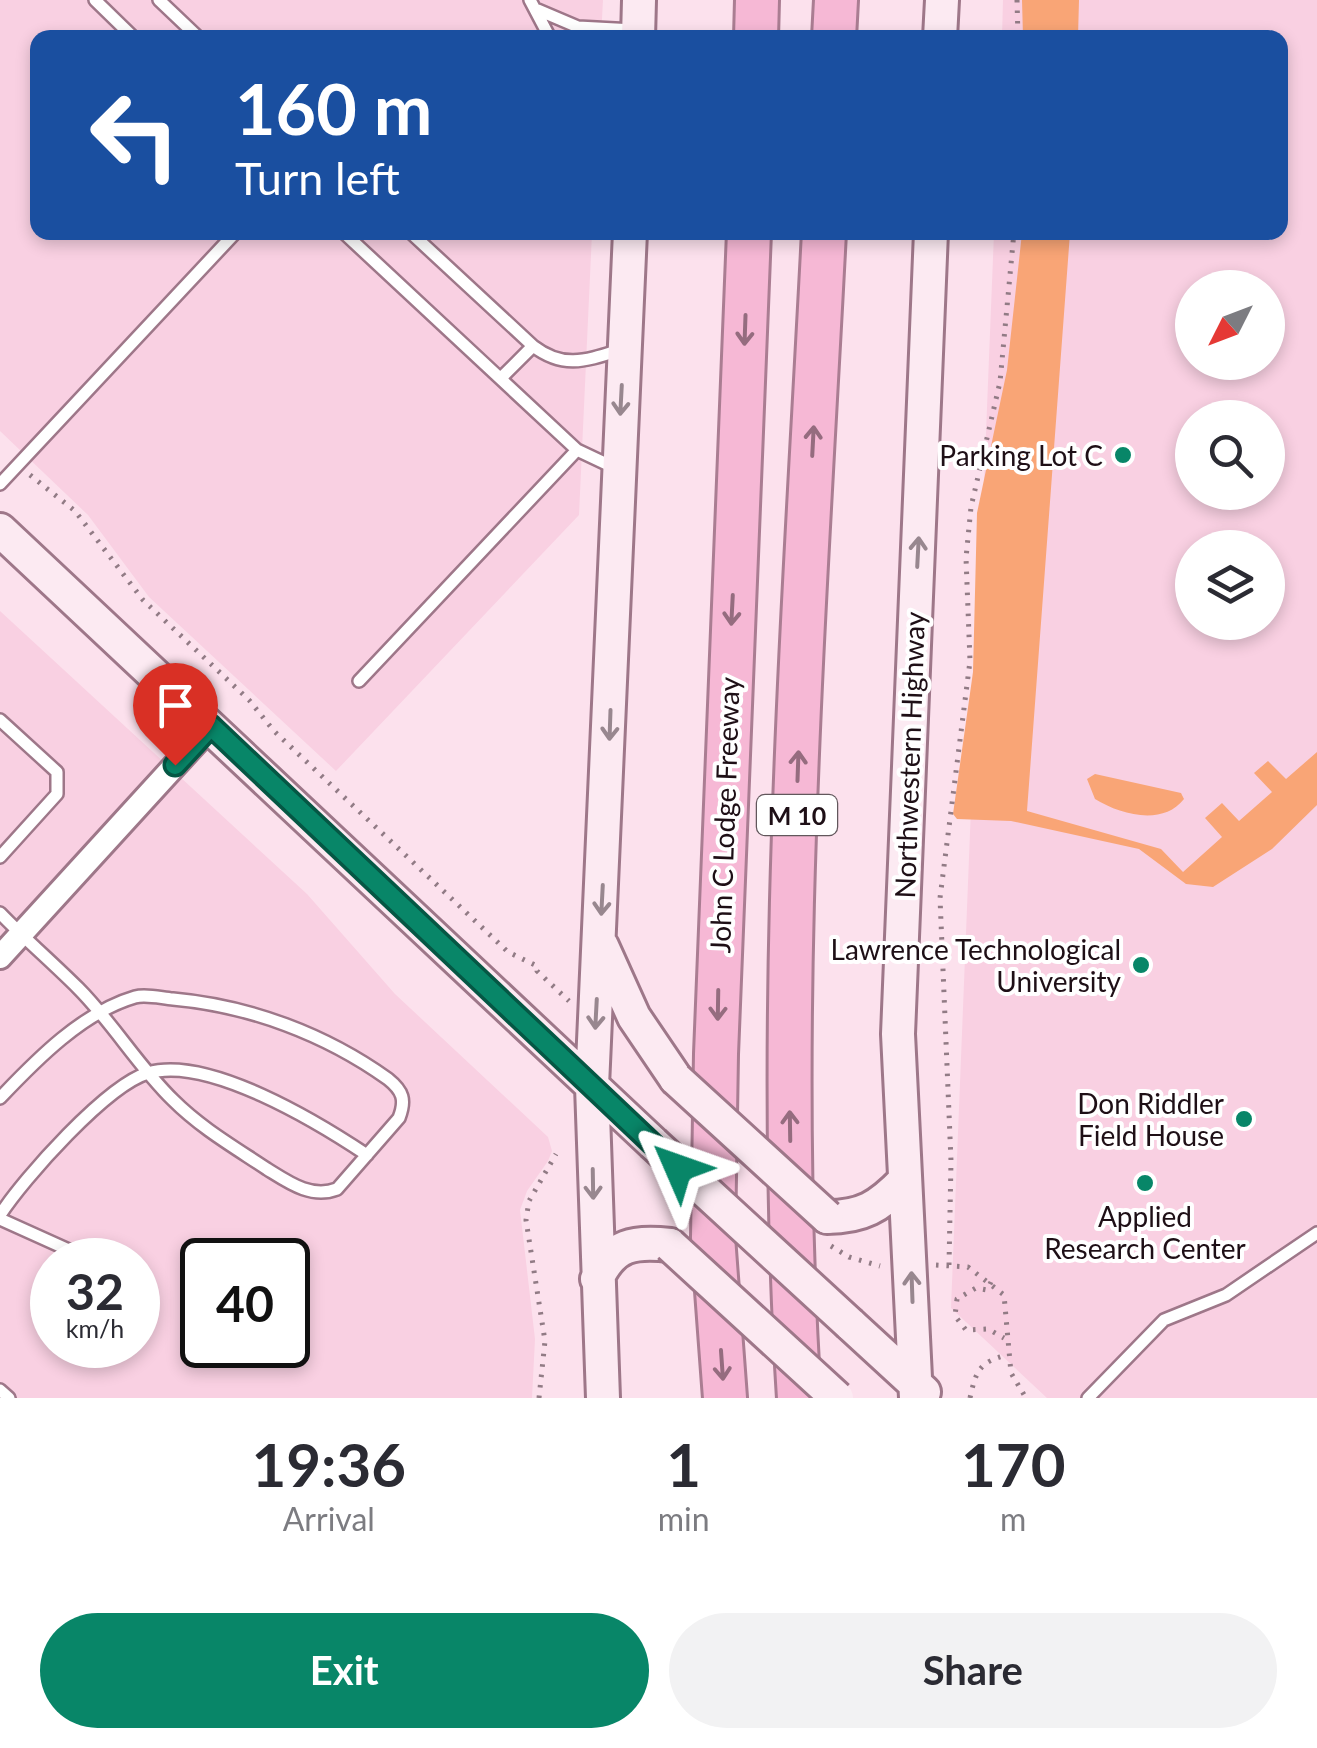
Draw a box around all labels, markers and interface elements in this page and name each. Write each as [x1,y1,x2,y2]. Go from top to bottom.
text: 160 m [235,66,432,150]
icon: left [70,70,200,200]
text: Turn left [235,151,400,205]
north arrow [1175,270,1285,380]
map controls [1175,270,1285,640]
one-way arrow [735,313,754,345]
one-way arrow [611,383,630,415]
button: search [1175,400,1285,510]
one-way arrow [804,426,823,458]
place label: Parking Lot C [939,438,1103,472]
marker: Parking Lot C [1112,444,1134,466]
button: layers [1175,530,1285,640]
one-way arrow [909,536,928,568]
one-way arrow [722,594,741,626]
street label: Northwestern Highway [887,610,931,899]
pin [133,663,218,766]
street label: John C Lodge Freeway [702,676,746,954]
icon: arrive [148,678,203,733]
one-way arrow [600,708,619,740]
one-way arrow [789,750,808,782]
road number: M 10 [757,795,837,835]
one-way arrow [592,884,611,916]
place label: Lawrence Technological University [831,932,1122,998]
marker: Lawrence Technological University [1130,954,1152,976]
one-way arrow [708,989,727,1021]
one-way arrow [586,997,605,1030]
place label: Don Riddler Field House [1077,1086,1224,1152]
marker: Don Riddler Field House [1233,1108,1255,1130]
one-way arrow [780,1110,800,1142]
position arrow [626,1116,730,1220]
one-way arrow [584,1166,602,1199]
marker: Applied Research Center [1134,1172,1156,1194]
place label: Applied Research Center [1044,1199,1246,1265]
speed limit sign: 40 [180,1238,310,1368]
text: 32 [66,1261,124,1321]
one-way arrow [903,1272,922,1304]
text: km/h [66,1313,124,1343]
one-way arrow [713,1348,732,1380]
text: 19:36 [252,1428,406,1500]
text: 1 [666,1428,701,1500]
text: 170 [961,1428,1065,1500]
text: Arrival [283,1499,375,1538]
text: min [658,1499,710,1538]
text: m [1000,1499,1026,1538]
button: Exit [40,1613,649,1728]
button: Share [669,1613,1277,1728]

